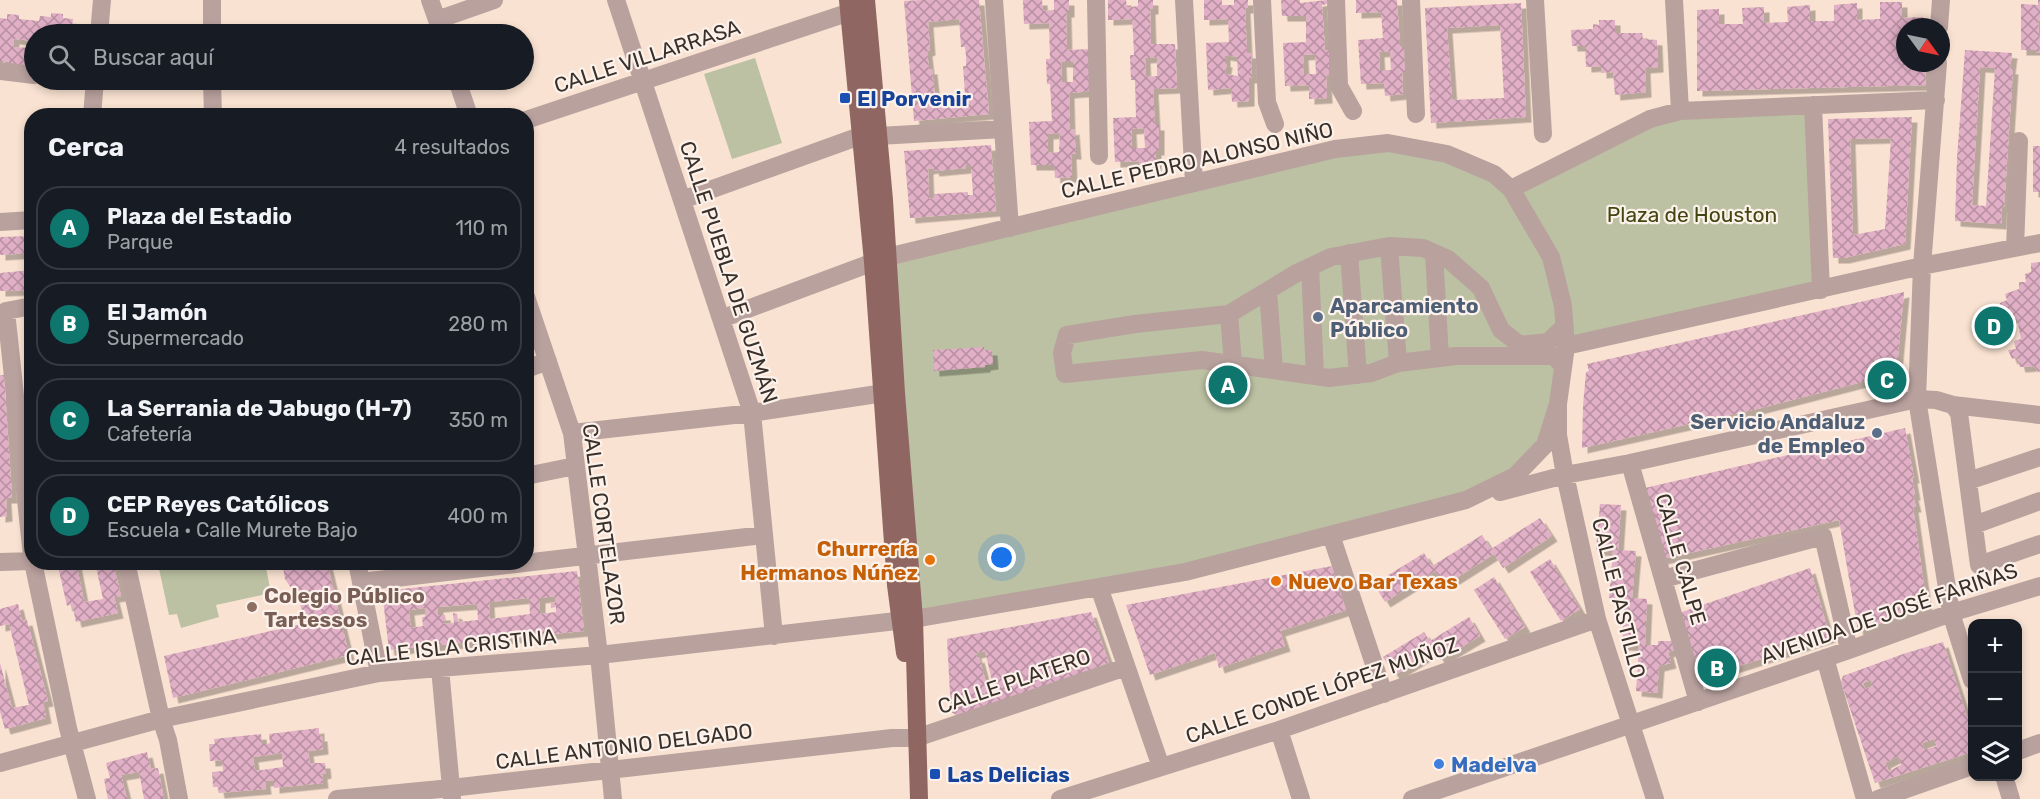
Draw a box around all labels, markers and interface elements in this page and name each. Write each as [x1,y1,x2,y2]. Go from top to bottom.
street label: CALLE VILLARRASA [551,14,743,98]
north arrow [1896,18,1950,72]
search box [24,24,534,90]
icon: search [45,41,78,74]
text: Buscar aquí [93,44,214,71]
place label: El Porvenir [857,86,971,111]
marker: El Porvenir [838,91,852,105]
street label: CALLE PEDRO ALONSO NIÑO [1058,116,1336,204]
text: Cerca [48,132,124,163]
text: 4 resultados [395,135,510,159]
street label: CALLE PUEBLA DE GUZMÁN [675,138,783,406]
park label: Plaza de Houston [1607,202,1777,227]
text: Plaza del Estadio [107,203,292,230]
text: A [62,216,77,240]
text: 110 m [456,216,508,240]
text: Parque [107,230,173,254]
place label: Aparcamiento Público [1330,293,1479,342]
text: El Jamón [107,299,207,326]
pin: D [1974,304,2014,348]
marker: Aparcamiento Público [1311,310,1325,324]
text: B [62,312,77,336]
text: 280 m [448,312,508,336]
text: Supermercado [107,326,244,350]
pin: C [1868,358,1906,403]
pin: A [1208,362,1248,408]
text: La Serrania de Jabugo (H-7) [107,395,412,422]
text: C [62,408,77,432]
text: 350 m [449,408,508,432]
place label: Servicio Andaluz de Empleo [1690,409,1865,458]
text: Cafetería [107,422,192,446]
street label: CALLE CORTELAZOR [578,422,630,626]
marker: Servicio Andaluz de Empleo [1870,426,1884,440]
street label: CALLE CALPE [1650,490,1712,628]
text: CEP Reyes Católicos [107,491,329,518]
text: D [62,504,77,528]
text: 400 m [448,504,508,528]
street label: CALLE PASTILLO [1587,515,1651,681]
text: Escuela · Calle Murete Bajo [107,518,358,542]
place label: Churrería Hermanos Núñez [740,536,918,585]
your location [987,543,1016,572]
marker: Churrería Hermanos Núñez [923,553,937,567]
street label: AVENIDA DE JOSÉ FARIÑAS [1757,557,2021,669]
place label: Nuevo Bar Texas [1288,569,1458,594]
marker: Nuevo Bar Texas [1269,574,1283,588]
place label: Colegio Público Tartessos [264,583,425,632]
marker: Colegio Público Tartessos [245,600,259,614]
map controls [1968,619,2022,781]
button: + [1968,619,2022,673]
street label: CALLE ISLA CRISTINA [344,624,558,670]
street label: CALLE CONDE LÓPEZ MUÑOZ [1182,631,1462,749]
street label: CALLE PLATERO [934,643,1094,719]
pin: B [1698,646,1736,690]
button: − [1968,673,2022,727]
street label: CALLE ANTONIO DELGADO [494,718,754,774]
button: layers [1968,727,2022,781]
place label: Madelva [1451,752,1537,777]
marker: Madelva [1432,757,1446,771]
place label: Las Delicias [947,762,1070,787]
marker: Las Delicias [928,767,942,781]

